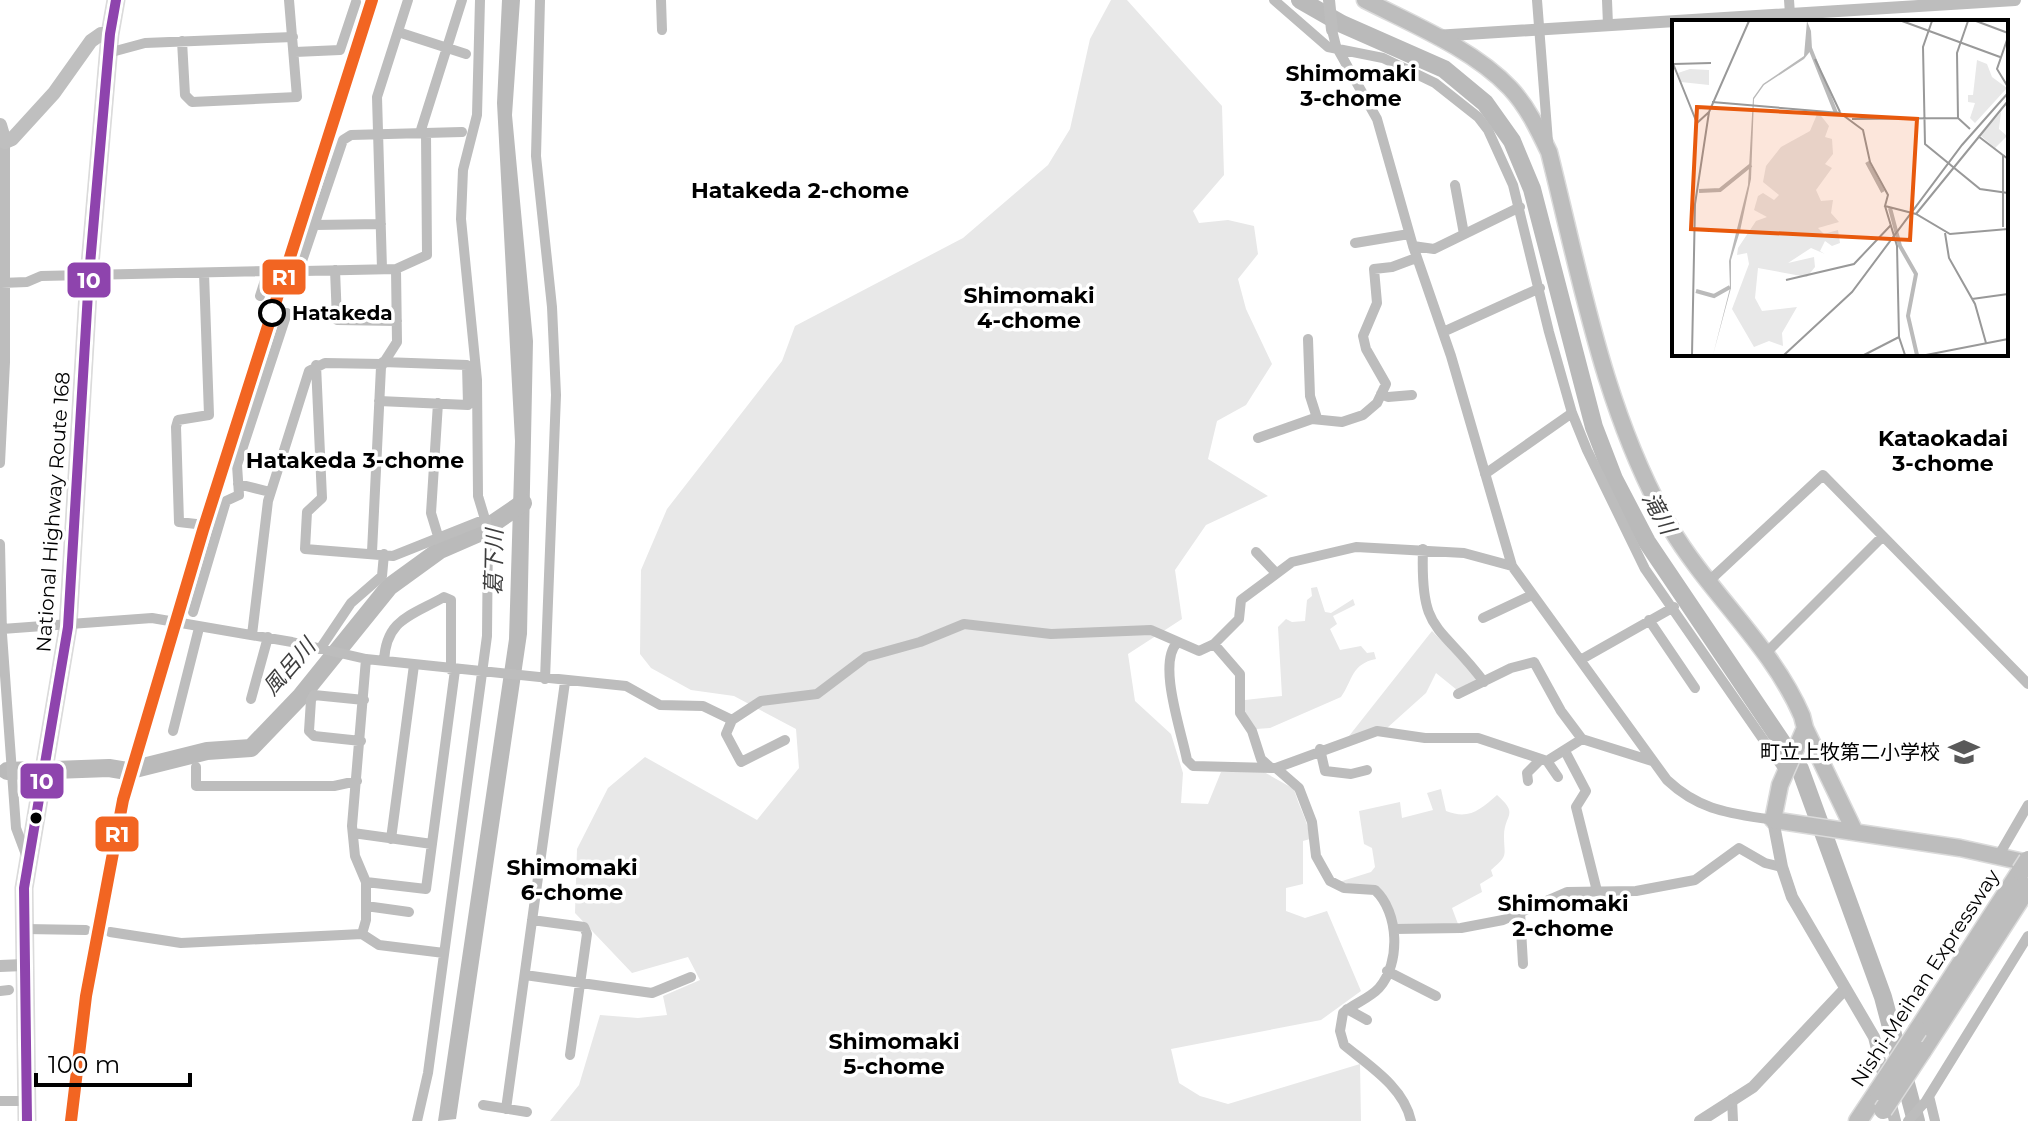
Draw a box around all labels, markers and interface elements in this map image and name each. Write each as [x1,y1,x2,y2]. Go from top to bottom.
inset map [1672,20,2008,356]
district label: Shimomaki 3-chome [1285,60,1417,112]
district label: Hatakeda 2-chome [691,177,909,204]
line badge: R1 [261,258,307,296]
line badge: 10 [66,261,112,299]
text: R1 [272,264,296,291]
text: 10 [77,267,101,294]
district label: Shimomaki 4-chome [963,282,1095,334]
marker: Hatakeda [259,300,285,326]
place label: Hatakeda [292,301,393,325]
street label: National Highway Route 168 [31,371,75,653]
district label: Kataokadai 3-chome [1878,425,2008,477]
district label: Hatakeda 3-chome [246,447,464,474]
water label: 滝川 [1637,487,1682,541]
water label: 葛下川 [480,527,508,595]
water label: 風呂川 [257,632,322,701]
school or university icon: 町立上牧第二小学校 [1947,735,1981,769]
place label: 町立上牧第二小学校 [1760,740,1940,764]
line badge: 10 [19,762,65,800]
text: 10 [30,768,54,795]
unlabelled marker [28,810,44,826]
line badge: R1 [94,815,140,853]
text: R1 [105,821,129,848]
district label: Shimomaki 6-chome [506,854,638,906]
street label: Nishi-Meihan Expressway [1846,865,2004,1091]
district label: Shimomaki 2-chome [1497,890,1629,942]
district label: Shimomaki 5-chome [828,1028,960,1080]
scale bar [36,1037,190,1087]
text: 100 m [48,1050,120,1079]

